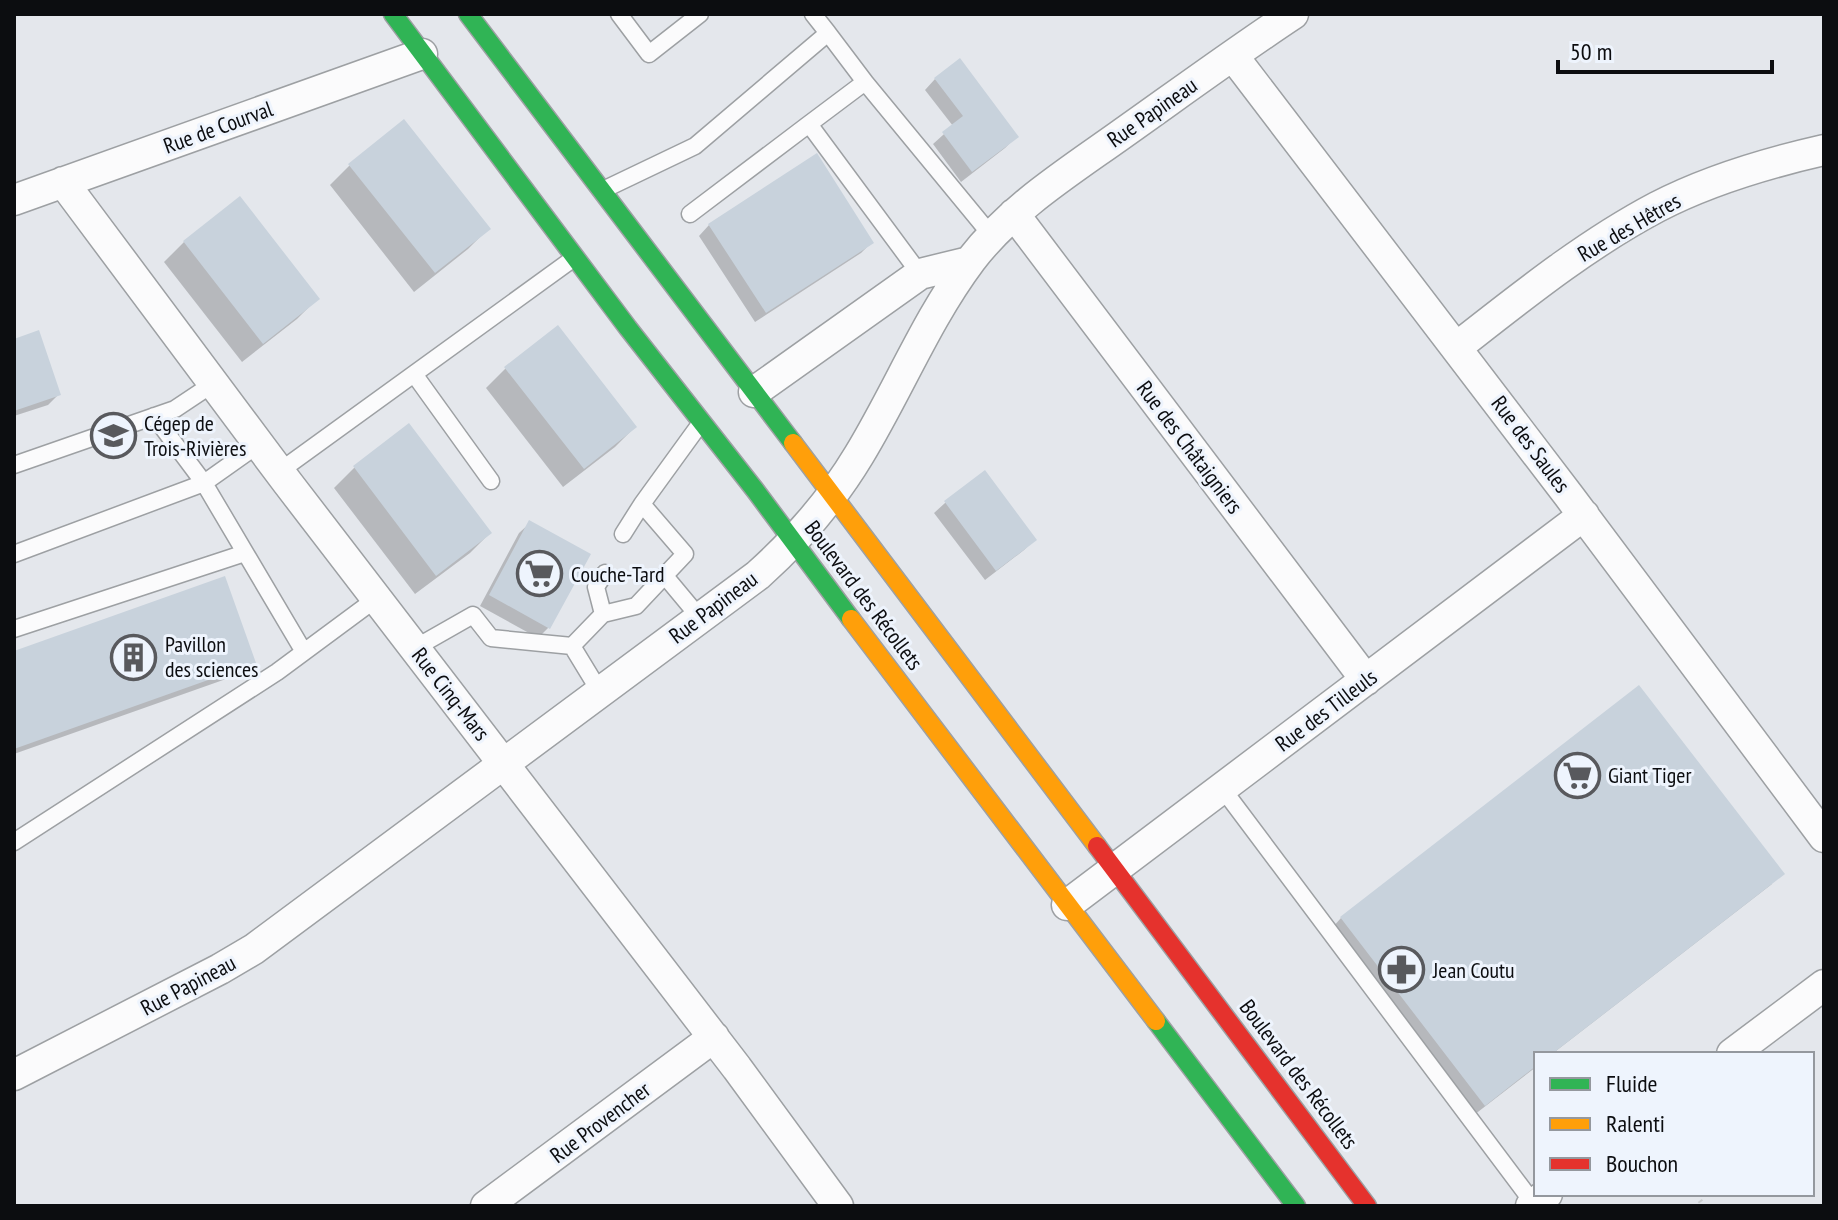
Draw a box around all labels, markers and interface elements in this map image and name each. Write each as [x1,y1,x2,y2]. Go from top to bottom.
scale bar [1558,24,1772,74]
text: 50 m [1570,36,1612,67]
street label: Rue Papineau [1102,71,1202,153]
street label: Rue de Courval [160,94,277,160]
street label: Rue des Hêtres [1573,186,1685,268]
street label: Rue des Châtaigniers [1131,375,1249,519]
street label: Rue des Saules [1486,390,1576,498]
place label: Cégep de Trois-Rivières [144,409,246,462]
school or university icon: Cégep de Trois-Rivières [89,412,137,460]
street label: Boulevard des Récollets [799,515,929,675]
supermarket icon: Couche-Tard [516,550,564,598]
place label: Couche-Tard [571,560,664,588]
street label: Rue Papineau [663,565,763,649]
place label: Pavillon des sciences [165,630,258,683]
building icon: Pavillon des sciences [110,633,158,681]
street label: Rue Cinq-Mars [406,642,496,746]
street label: Rue des Tilleuls [1270,663,1382,757]
supermarket icon: Giant Tiger [1553,751,1601,799]
place label: Giant Tiger [1608,761,1691,789]
pharmacy icon: Jean Coutu [1378,946,1426,994]
street label: Rue Papineau [136,948,240,1022]
place label: Jean Coutu [1432,956,1515,984]
street label: Boulevard des Récollets [1234,994,1364,1154]
legend [1534,1052,1814,1196]
text: Fluide [1606,1068,1657,1099]
street label: Rue Provencher [544,1075,656,1169]
text: Ralenti [1606,1108,1665,1139]
text: Bouchon [1606,1148,1678,1179]

